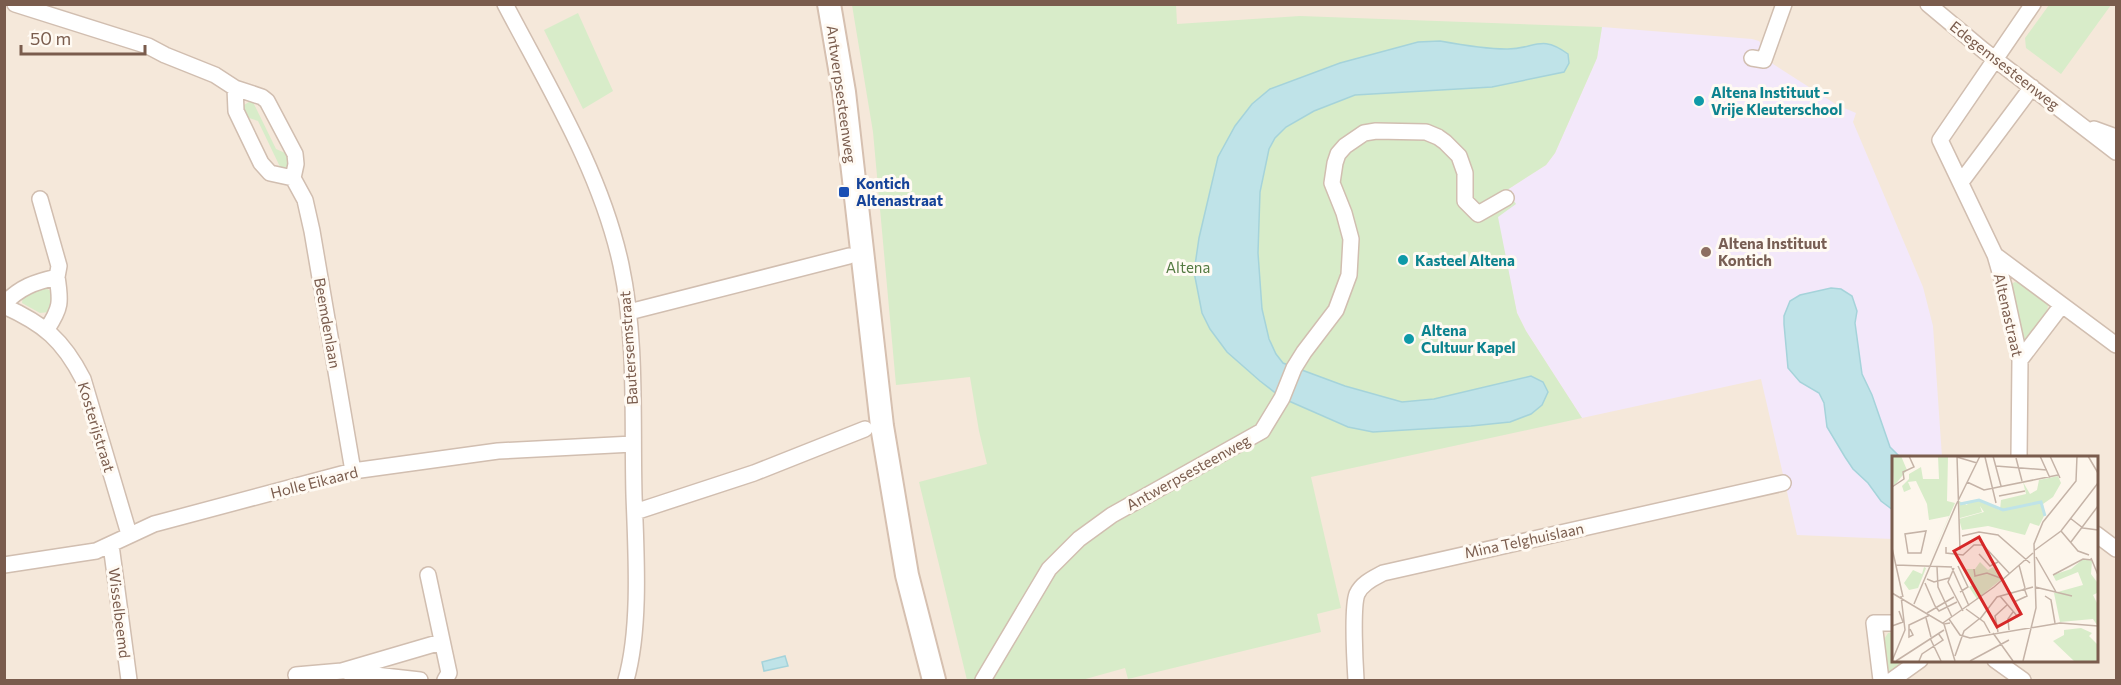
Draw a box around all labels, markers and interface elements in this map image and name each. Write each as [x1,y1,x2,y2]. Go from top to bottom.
street label: Edegemsesteenweg [1947,17,2063,113]
scale bar [21,18,146,56]
street label: Antwerpsesteenweg [823,24,861,164]
text: 50 m [30,27,71,49]
place label: Altena Instituut - Vrije Kleuterschool [1711,83,1842,118]
marker: Altena Instituut - Vrije Kleuterschool [1692,94,1706,108]
place label: Kontich Altenastraat [856,174,943,209]
marker: Kontich Altenastraat [837,185,851,199]
place label: Altena Instituut Kontich [1718,234,1827,269]
marker: Altena Instituut Kontich [1699,245,1713,259]
place label: Kasteel Altena [1415,251,1515,269]
marker: Kasteel Altena [1396,253,1410,267]
park label: Altena [1166,258,1210,276]
street label: Altenastraat [1991,271,2027,359]
street label: Beemdenlaan [311,276,345,370]
street label: Bautersemstraat [615,290,641,406]
place label: Altena Cultuur Kapel [1421,321,1516,356]
marker: Altena Cultuur Kapel [1402,332,1416,346]
street label: Kosterijstraat [75,380,119,474]
street label: Antwerpsesteenweg [1123,430,1253,514]
inset map [1892,456,2097,661]
street label: Holle Eikaard [268,462,360,502]
street label: Mina Telghuislaan [1463,519,1585,561]
street label: Wisselbeemd [106,567,134,659]

